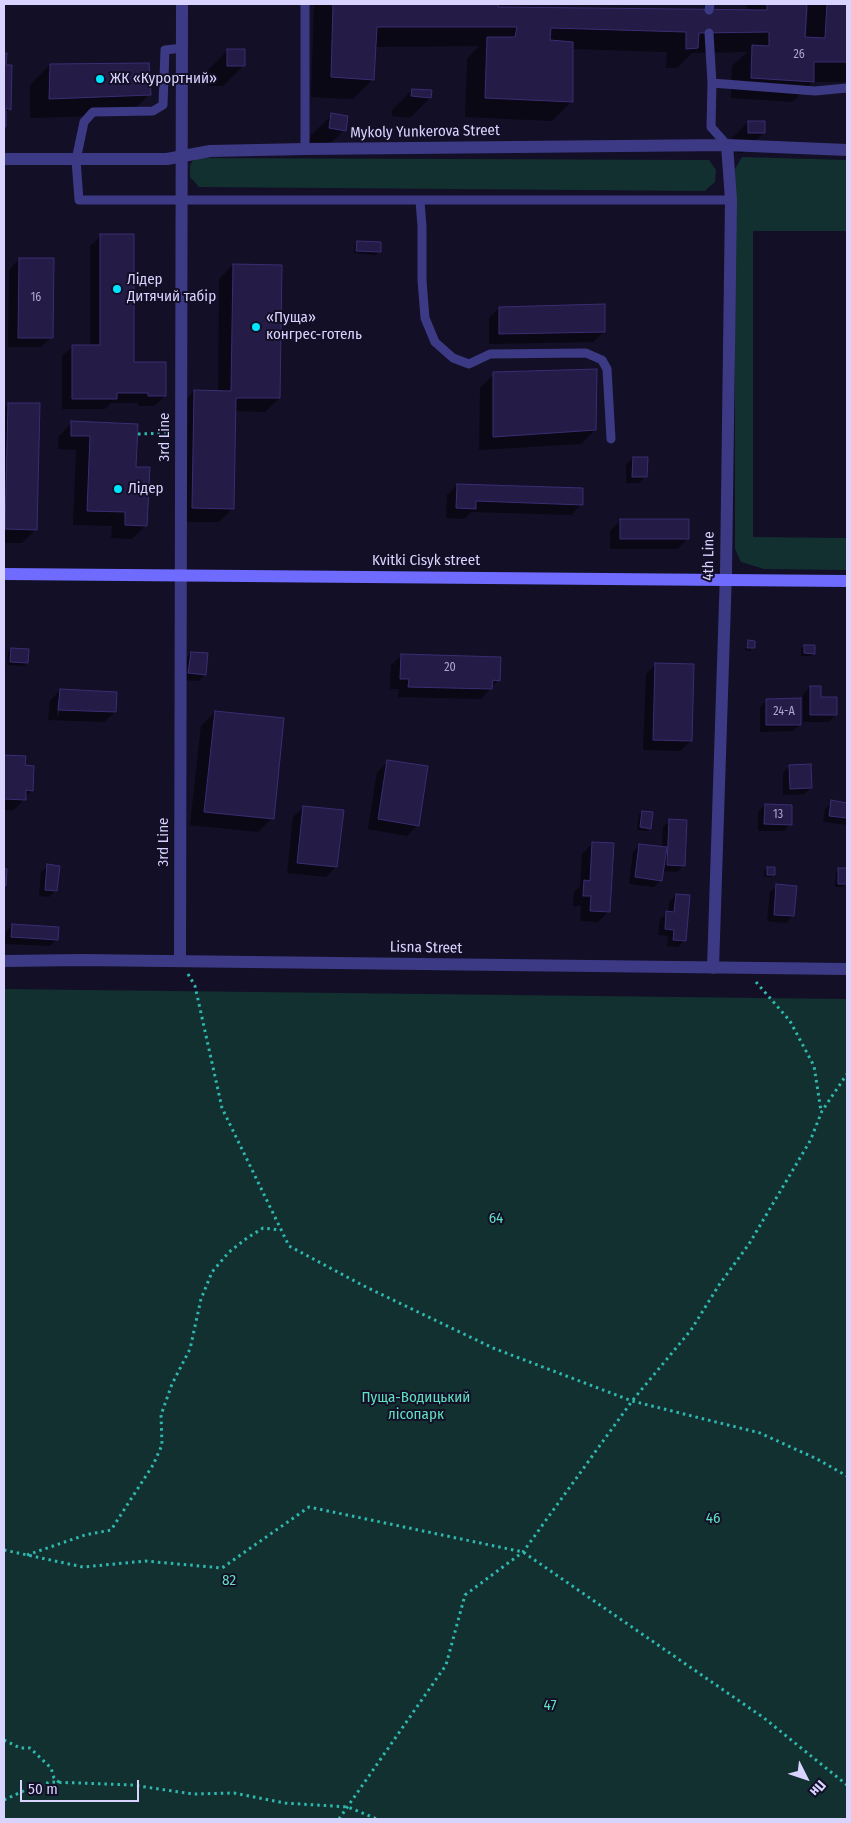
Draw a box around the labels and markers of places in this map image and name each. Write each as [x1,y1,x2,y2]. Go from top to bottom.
place label: ЖК «Курортний» [110,70,217,88]
marker: ЖК «Курортний» [94,73,106,85]
place label: Лідер Дитячий табір [127,271,216,306]
marker: Лідер Дитячий табір [111,283,123,295]
place label: «Пуща» конгрес-готель [266,309,362,344]
marker: «Пуща» конгрес-готель [250,321,262,333]
place label: Лідер [128,480,164,498]
marker: Лідер [112,483,124,495]

